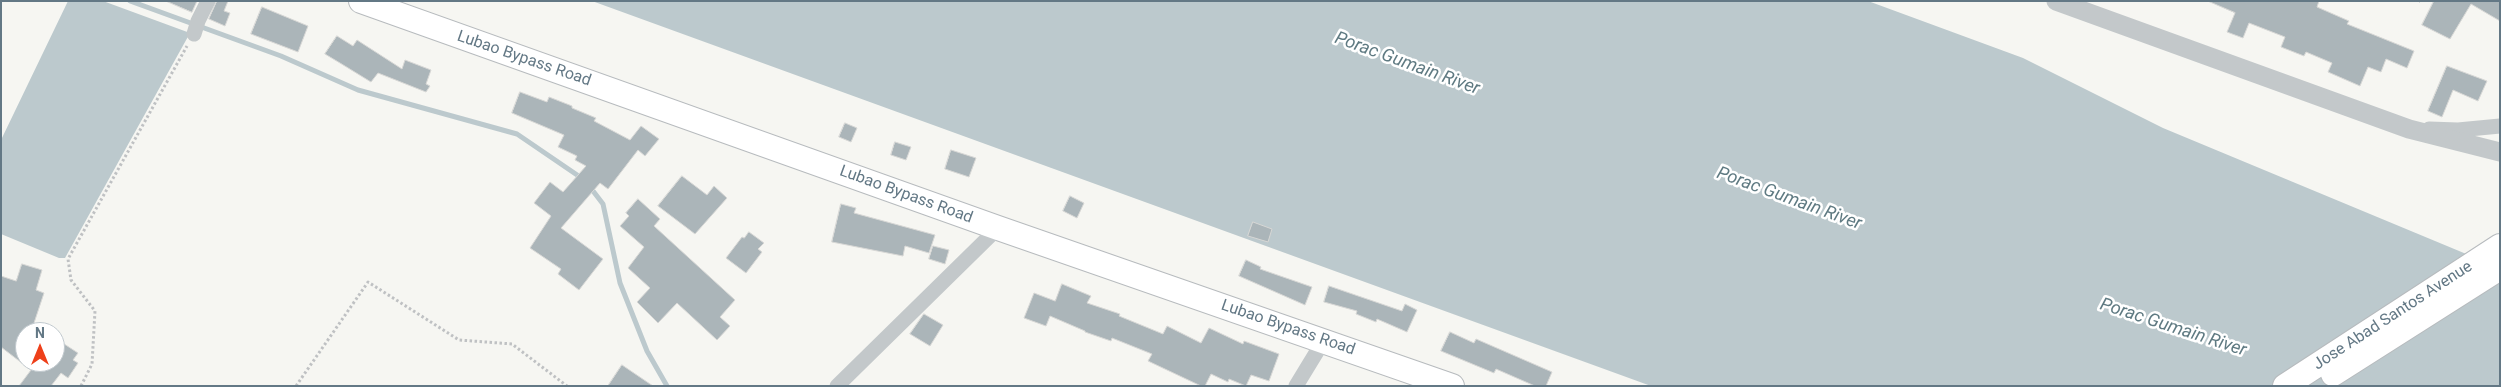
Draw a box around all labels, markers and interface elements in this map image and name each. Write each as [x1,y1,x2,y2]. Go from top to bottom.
street label: Lubao Bypass Road [455,27,593,91]
water label: Porac Gumain River [1332,28,1482,100]
street label: Lubao Bypass Road [837,162,975,228]
water label: Porac Gumain River [1714,163,1864,235]
street label: Jose Abad Santos Avenue [2310,257,2476,375]
water label: Porac Gumain River [2097,294,2249,362]
street label: Lubao Bypass Road [1219,296,1357,360]
north arrow [15,322,65,372]
text: N [35,325,45,341]

